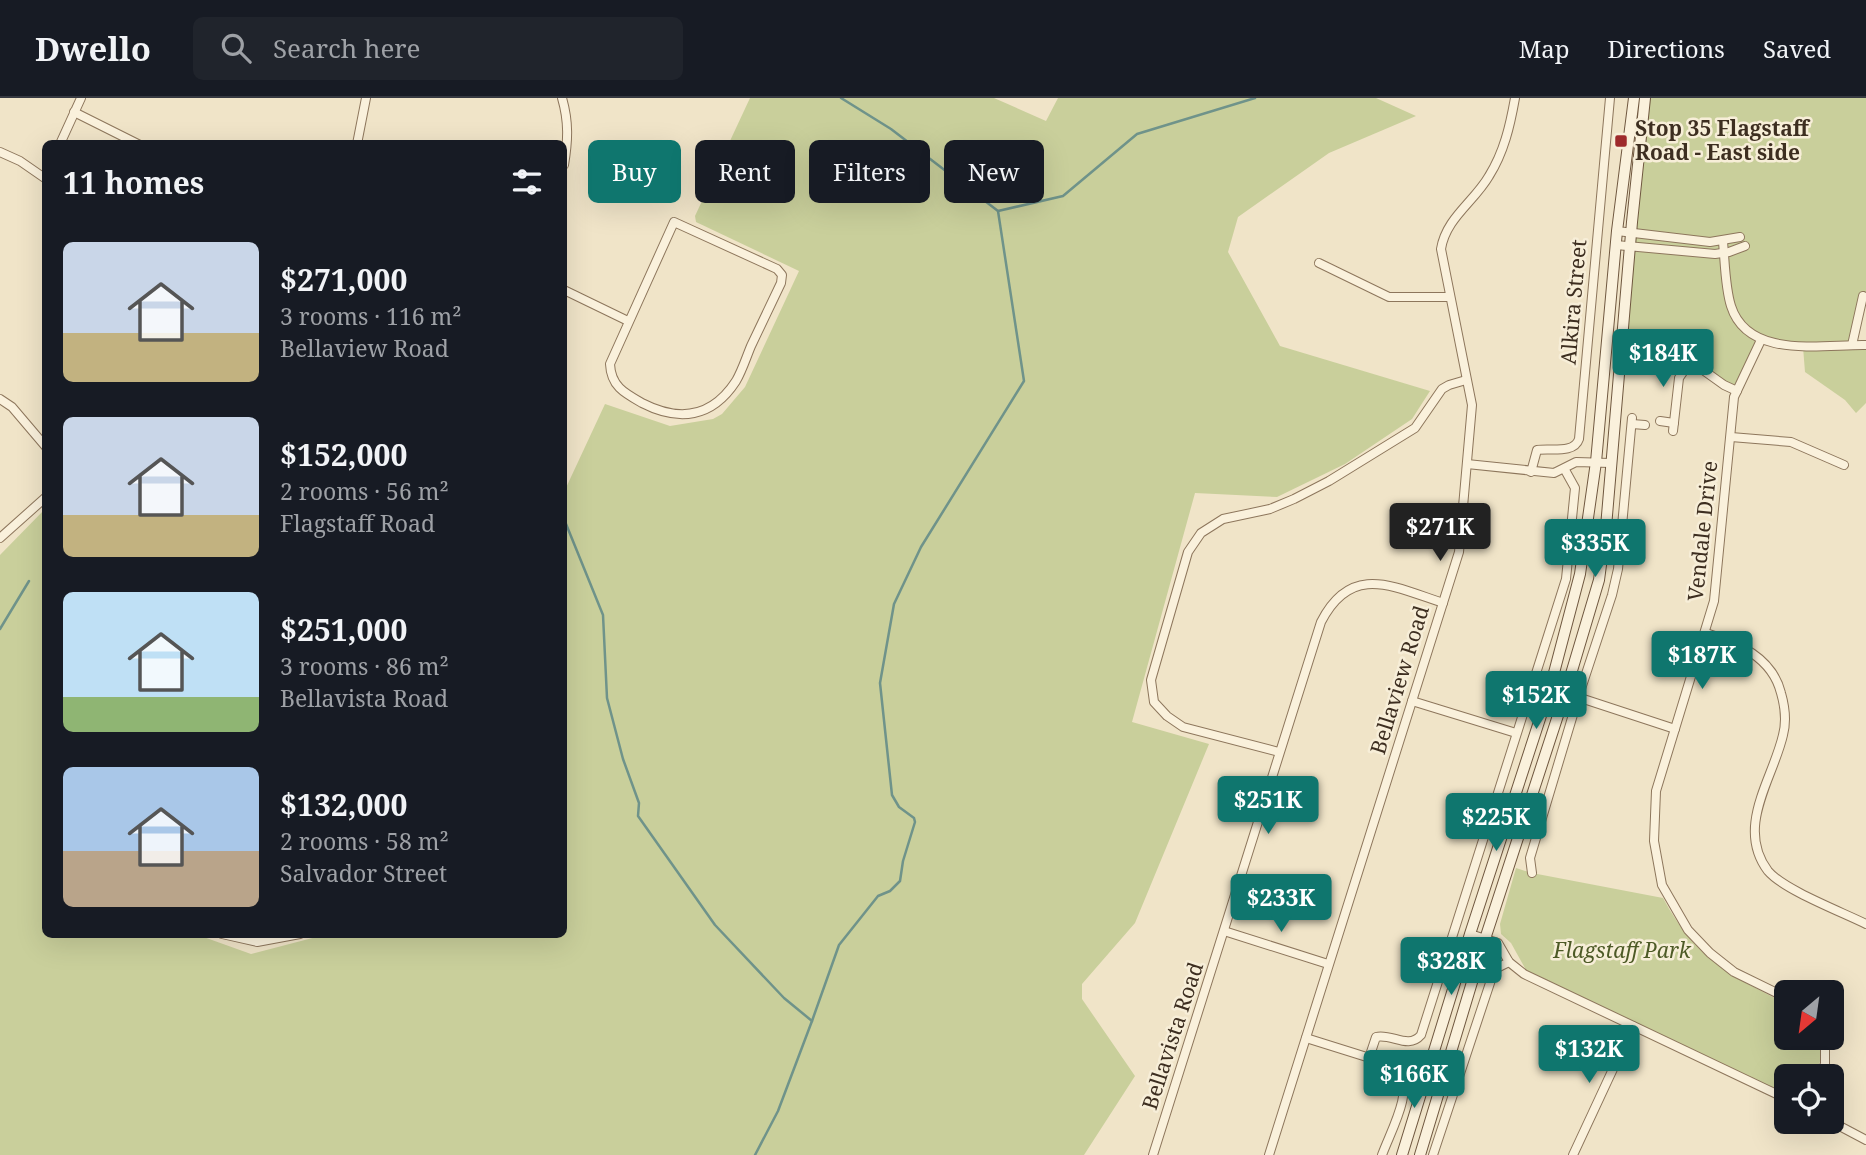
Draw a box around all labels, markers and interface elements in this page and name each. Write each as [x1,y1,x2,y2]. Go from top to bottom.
search box [193,17,683,80]
text: Dwello [35,26,151,71]
icon: search [217,29,255,67]
text: Search here [273,30,421,66]
text: Map [1519,32,1570,65]
text: Directions [1608,32,1725,65]
text: Saved [1763,32,1831,65]
place label: Stop 35 Flagstaff Road - East side [1635,114,1811,166]
marker: Stop 35 Flagstaff Road - East side [1613,133,1629,149]
chip: Buy [588,140,681,203]
chip: Rent [695,140,795,203]
chip: Filters [809,140,930,203]
chip: New [944,140,1044,203]
text: 11 homes [63,162,204,203]
icon: filters [508,163,546,201]
street label: Alkira Street [1554,238,1592,366]
text: $271,000 [280,259,407,300]
icon: home [119,270,203,354]
text: 3 rooms · 116 m² [280,300,462,332]
pin: $184K [1614,330,1712,389]
text: Bellaview Road [280,332,449,364]
text: $184K [1629,336,1697,368]
text: $152,000 [280,434,407,475]
icon: home [119,445,203,529]
street label: Vendale Drive [1681,459,1723,602]
text: 2 rooms · 56 m² [280,475,449,507]
pin: $271K [1391,504,1489,563]
text: Flagstaff Road [280,507,435,539]
text: $271K [1406,510,1474,542]
pin: $335K [1546,519,1644,579]
text: $335K [1561,526,1629,558]
street label: Bellaview Road [1363,602,1435,757]
text: $251,000 [280,609,407,650]
icon: home [119,620,203,704]
pin: $187K [1653,632,1751,691]
text: $187K [1668,638,1736,670]
text: 3 rooms · 86 m² [280,650,449,682]
pin: $152K [1487,672,1585,731]
text: $152K [1502,678,1570,710]
text: Bellavista Road [280,682,448,714]
pin: $251K [1219,776,1317,836]
text: $251K [1234,783,1302,815]
text: $132,000 [280,784,407,825]
pin: $225K [1447,794,1545,853]
icon: home [119,795,203,879]
text: $225K [1462,800,1530,832]
text: 2 rooms · 58 m² [280,825,449,857]
text: Salvador Street [280,857,447,889]
pin: $233K [1232,874,1330,934]
text: $233K [1247,881,1315,913]
park label: Flagstaff Park [1552,936,1692,964]
pin: $328K [1402,937,1500,997]
text: $328K [1417,944,1485,976]
street label: Bellavista Road [1135,958,1209,1113]
north arrow [1774,980,1844,1050]
map controls [1774,980,1844,1134]
pin: $132K [1540,1026,1638,1085]
text: $132K [1555,1032,1623,1064]
pin: $166K [1365,1051,1463,1110]
text: $166K [1380,1057,1448,1089]
button: locate [1774,1064,1844,1134]

